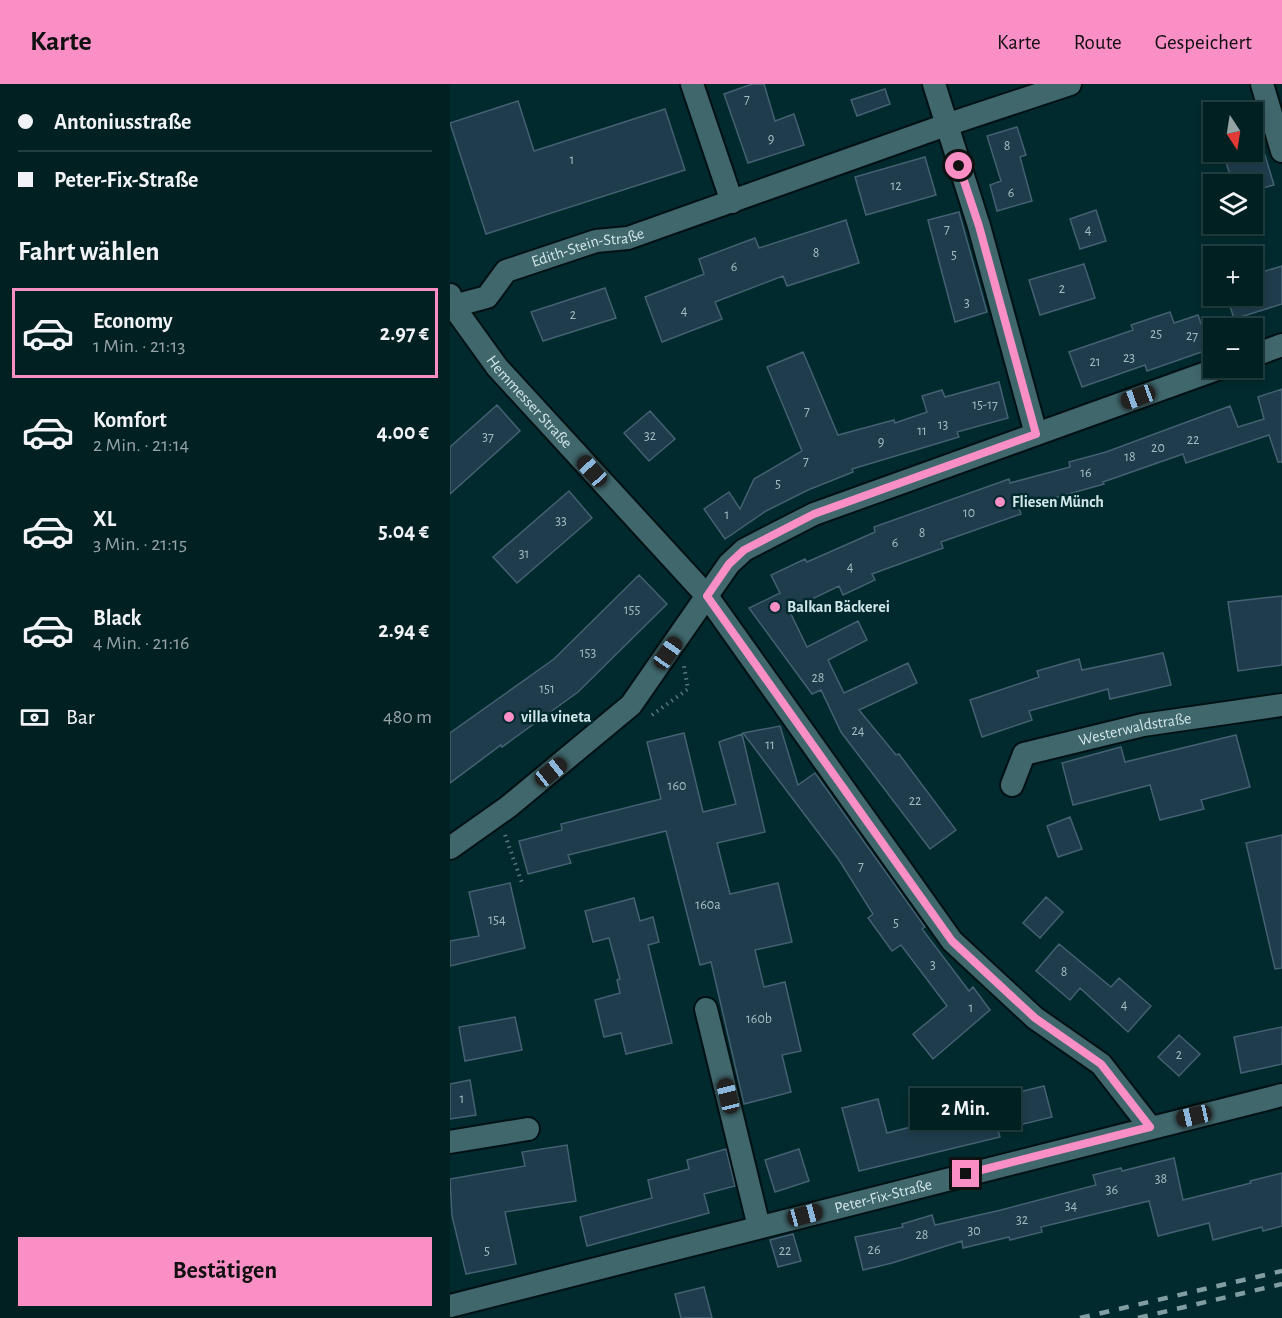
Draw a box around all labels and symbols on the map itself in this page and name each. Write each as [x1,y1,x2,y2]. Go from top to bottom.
house number: 7 [744,92,750,106]
north arrow [1203,102,1263,162]
house number: 9 [768,132,774,146]
house number: 8 [1004,139,1010,153]
route start [945,152,972,179]
house number: 1 [570,153,574,167]
house number: 12 [890,179,902,193]
house number: 6 [1008,186,1014,200]
house number: 7 [944,222,950,236]
house number: 4 [1085,223,1092,237]
street label: Edith-Stein-Straße [529,225,646,270]
house number: 8 [813,246,819,260]
house number: 5 [951,248,957,262]
house number: 6 [731,260,737,274]
house number: 2 [1059,282,1065,296]
house number: 3 [964,296,970,310]
house number: 4 [681,304,688,318]
house number: 2 [570,308,576,322]
house number: 25 [1150,327,1162,341]
house number: 27 [1186,329,1198,343]
house number: 23 [1123,351,1135,365]
street label: Hemmesser Straße [483,352,575,451]
house number: 21 [1089,355,1101,369]
car [1118,382,1158,412]
house number: 15-17 [972,398,998,412]
house number: 7 [804,404,810,418]
house number: 13 [938,418,949,432]
house number: 11 [917,424,927,438]
house number: 32 [644,429,656,443]
house number: 37 [482,430,494,444]
house number: 22 [1187,433,1199,447]
house number: 9 [878,435,884,449]
house number: 20 [1151,441,1165,455]
house number: 18 [1124,450,1136,464]
car [573,452,611,490]
house number: 7 [803,454,809,468]
house number: 16 [1080,466,1092,480]
house number: 5 [775,477,781,491]
place label: Fliesen Münch [1012,494,1104,510]
marker: Fliesen Münch [993,495,1007,509]
house number: 10 [963,506,975,520]
house number: 1 [725,508,729,522]
house number: 33 [555,514,567,528]
house number: 8 [919,526,925,540]
house number: 6 [892,536,898,550]
house number: 31 [519,547,529,561]
house number: 4 [847,560,854,574]
place label: Balkan Bäckerei [787,599,890,615]
marker: Balkan Bäckerei [768,600,782,614]
house number: 155 [624,603,640,617]
car [650,633,686,673]
house number: 153 [580,646,596,660]
house number: 28 [811,671,825,685]
house number: 151 [539,682,555,696]
place label: villa vineta [521,709,592,725]
marker: villa vineta [502,710,516,724]
street label: Westerwaldstraße [1077,710,1192,748]
house number: 24 [851,724,865,738]
house number: 11 [765,738,775,752]
car [531,754,571,790]
house number: 160 [668,779,686,793]
house number: 22 [909,794,921,808]
house number: 7 [858,859,864,873]
house number: 160a [695,898,721,912]
house number: 154 [488,913,506,927]
house number: 5 [893,916,899,930]
house number: 3 [930,958,936,972]
house number: 8 [1061,965,1067,979]
house number: 4 [1121,998,1128,1012]
house number: 1 [969,1001,973,1015]
house number: 160b [746,1012,772,1026]
house number: 2 [1176,1048,1182,1062]
car [715,1076,741,1116]
callout: 2 Min. [910,1087,1022,1129]
house number: 1 [460,1092,464,1106]
car [1174,1103,1214,1129]
route end [952,1160,979,1187]
house number: 38 [1155,1172,1167,1186]
street label: Peter-Fix-Straße [833,1176,934,1216]
house number: 36 [1106,1183,1118,1197]
house number: 34 [1065,1199,1078,1213]
car [785,1202,825,1228]
house number: 32 [1016,1213,1028,1227]
house number: 30 [967,1224,981,1238]
house number: 28 [915,1228,929,1242]
house number: 26 [868,1243,880,1257]
house number: 5 [484,1244,490,1258]
house number: 22 [779,1244,791,1258]

